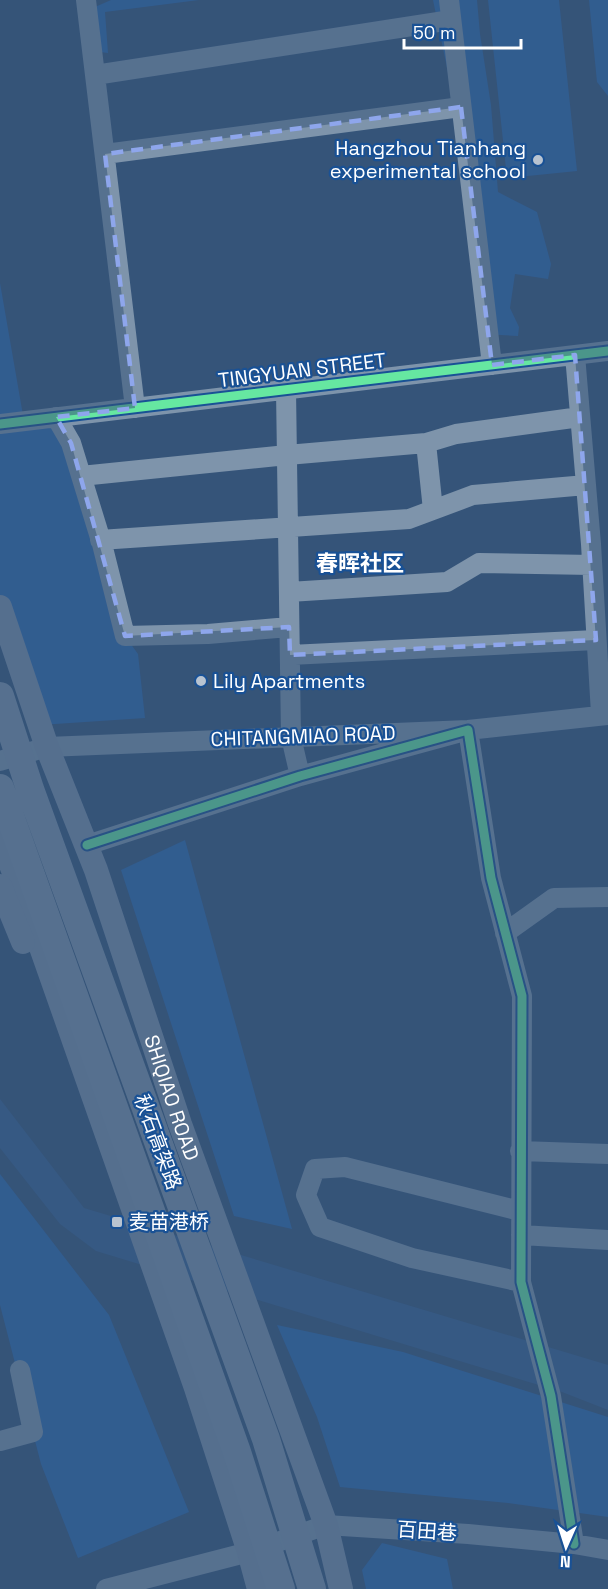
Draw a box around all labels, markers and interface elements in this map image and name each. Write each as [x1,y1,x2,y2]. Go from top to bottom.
scale bar [404,12,521,50]
text: 50 m [413,21,455,44]
place label: Hangzhou Tianhang experimental school [330,135,526,184]
marker: Hangzhou Tianhang experimental school [531,153,545,167]
street label: TINGYUAN STREET [217,347,388,393]
district label: 春晖社区 [316,549,404,577]
place label: Lily Apartments [213,668,365,694]
marker: Lily Apartments [194,674,208,688]
street label: CHITANGMIAO ROAD [210,720,396,752]
street label: SHIQIAO ROAD [138,1031,205,1164]
street label: 秋石高架路 [129,1091,187,1193]
place label: 麦苗港桥 [129,1209,209,1235]
marker: 麦苗港桥 [110,1215,124,1229]
street label: 百田巷 [396,1516,458,1546]
north arrow [536,1517,596,1577]
text: N [559,1551,571,1572]

